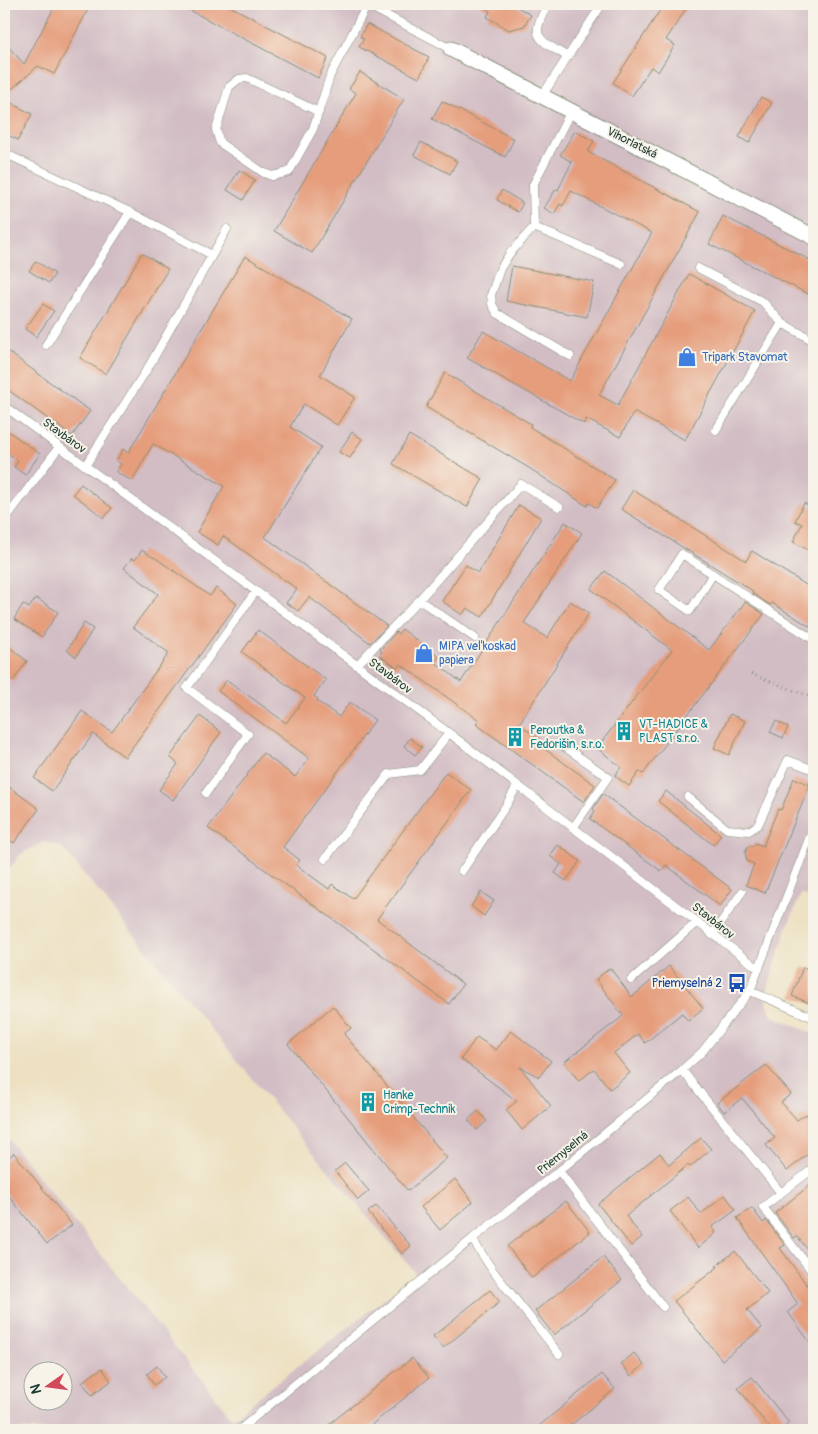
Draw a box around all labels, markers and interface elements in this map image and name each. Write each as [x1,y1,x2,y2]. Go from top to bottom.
street label: Vihorlatská [604,124,660,162]
shop icon: Tripark Stavomat [676,346,698,368]
place label: Tripark Stavomat [702,350,788,365]
street label: Stavbárov [39,415,89,457]
place label: MIPA veľkoskad papiera [439,639,516,668]
shop icon: MIPA veľkoskad papiera [413,642,435,664]
street label: Stavbárov [365,655,415,697]
place label: VT-HADICE & PLAST s.r.o. [639,717,708,746]
building icon: VT-HADICE & PLAST s.r.o. [613,720,635,742]
place label: Peroutka & Fedorišin, s.r.o. [530,723,604,752]
building icon: Peroutka & Fedorišin, s.r.o. [504,726,526,748]
street label: Stavbárov [689,900,737,942]
bus stop icon: Priemyselná 2 [726,972,748,994]
place label: Priemyselná 2 [652,976,722,991]
place label: Hanke Crimp-Technik [383,1088,455,1117]
building icon: Hanke Crimp-Technik [357,1091,379,1113]
street label: Priemyselná [535,1128,592,1178]
north arrow [22,1362,72,1412]
text: N [26,1382,45,1396]

